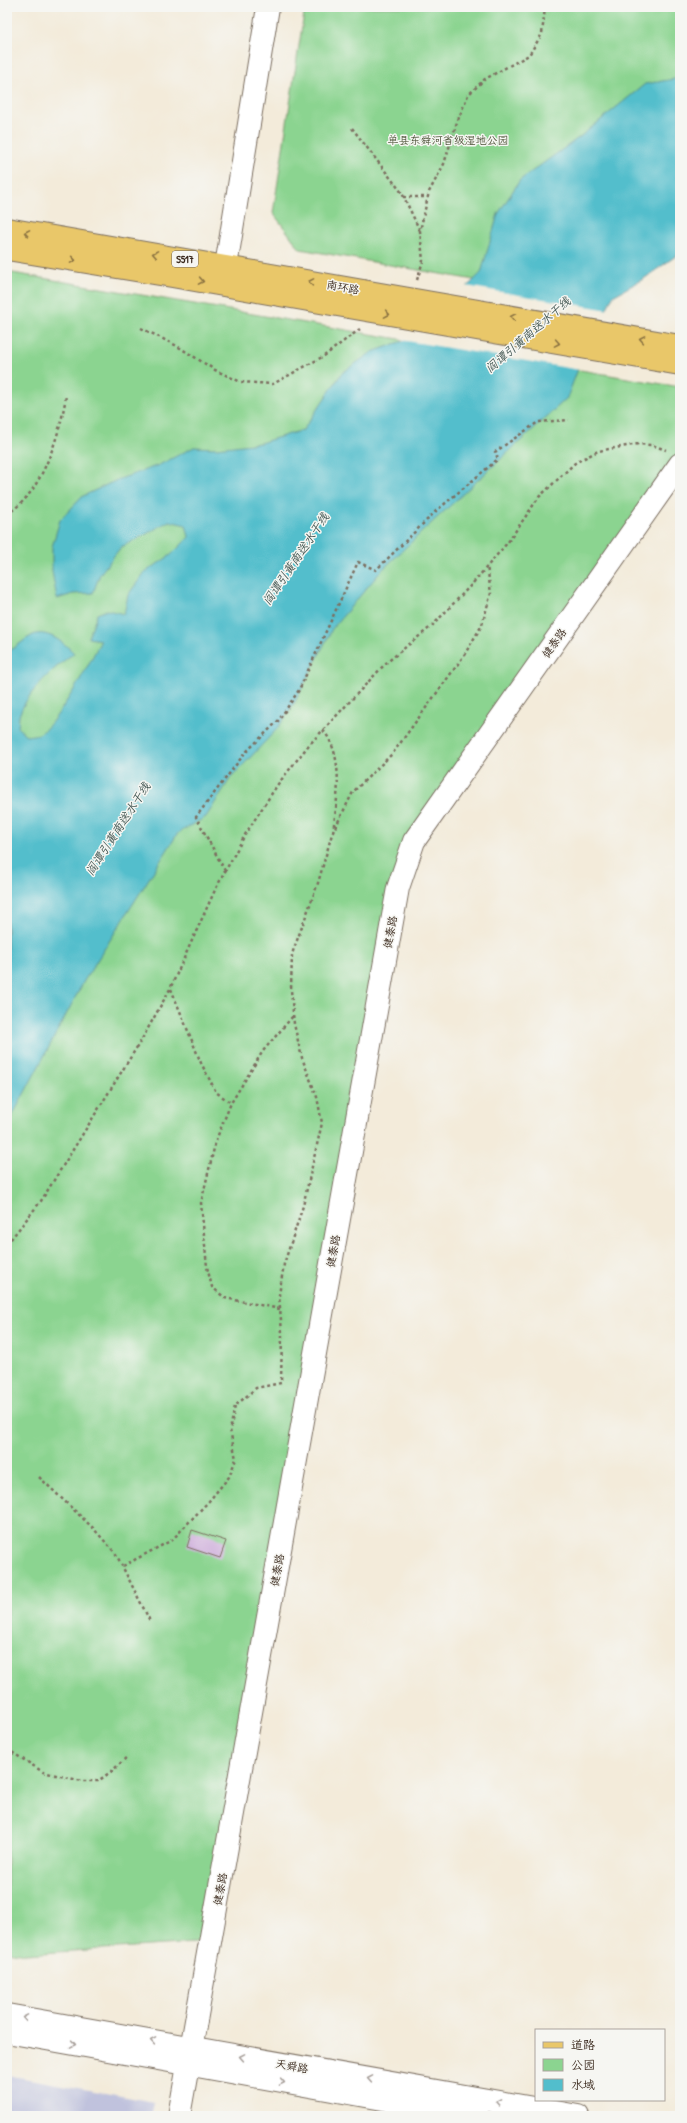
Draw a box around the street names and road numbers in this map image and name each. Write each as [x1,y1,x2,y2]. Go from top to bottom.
road number: S517 [172,251,198,267]
street label: 南环路 [326,277,360,297]
street label: 健泰路 [539,625,569,661]
street label: 健泰路 [380,915,400,949]
street label: 健泰路 [323,1234,343,1268]
street label: 健泰路 [267,1553,287,1587]
street label: 健泰路 [210,1872,230,1906]
street label: 天舜路 [275,2056,309,2076]

